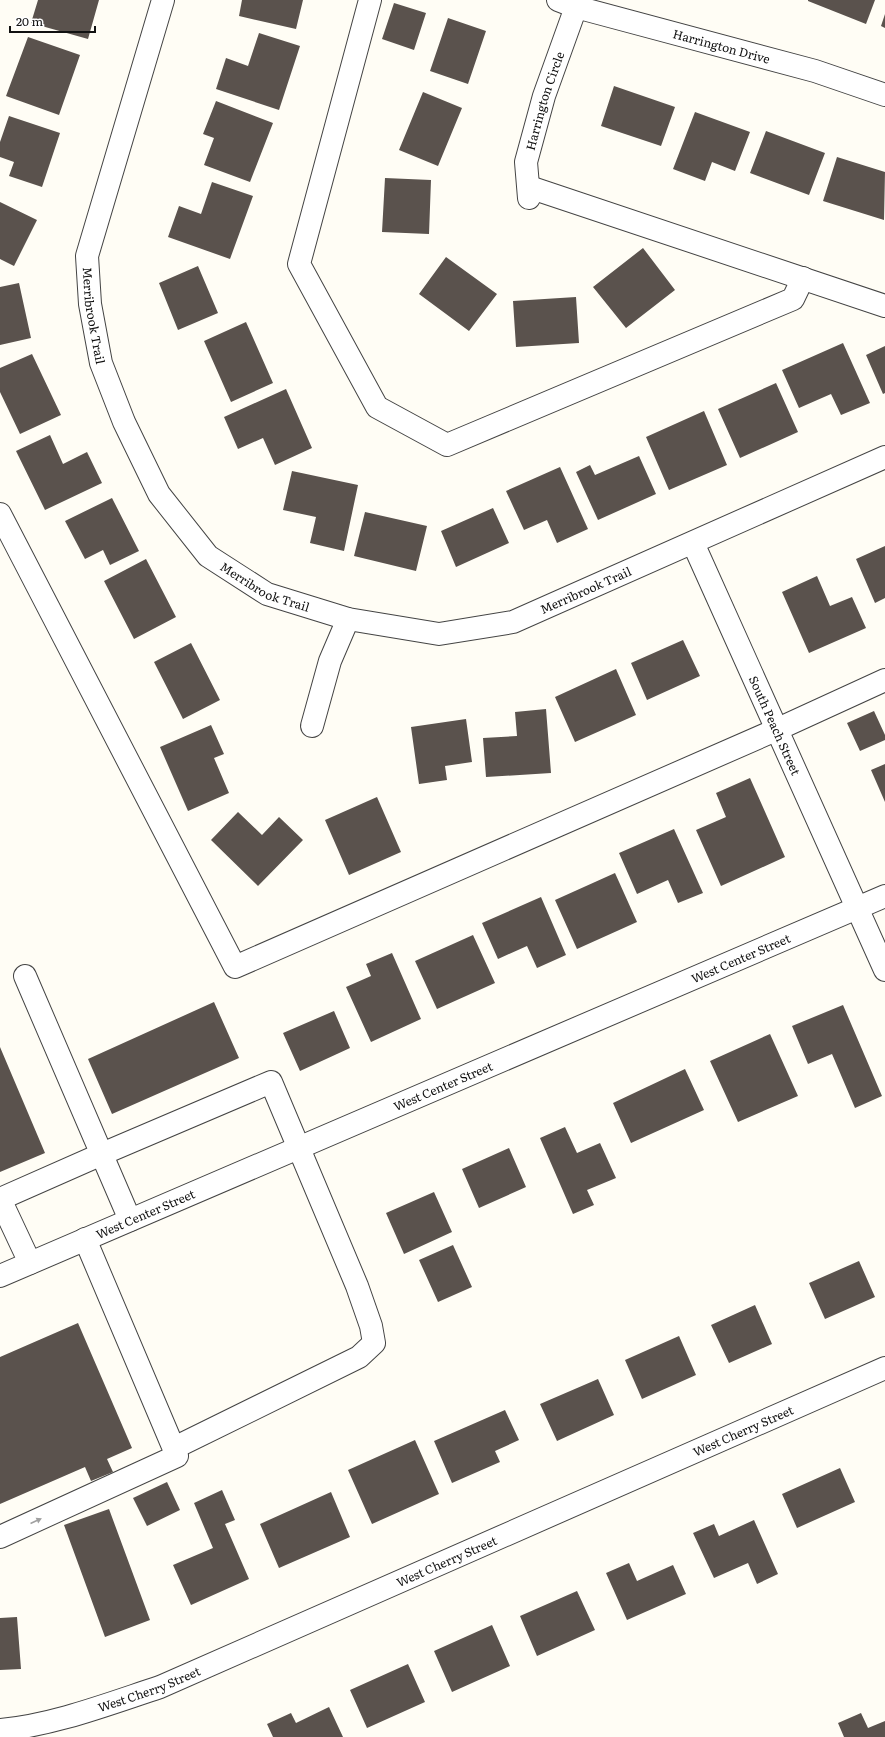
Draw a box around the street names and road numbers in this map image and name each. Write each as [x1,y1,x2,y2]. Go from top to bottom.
street label: Harrington Drive [671,24,772,68]
street label: Harrington Circle [521,49,568,152]
street label: Merribrook Trail [79,266,110,366]
street label: Merribrook Trail [217,557,312,616]
street label: Merribrook Trail [537,562,634,618]
street label: South Peach Street [745,673,805,778]
street label: West Center Street [688,929,793,987]
street label: West Center Street [391,1057,495,1115]
street label: West Center Street [93,1184,198,1243]
street label: West Cherry Street [690,1400,796,1460]
street label: West Cherry Street [393,1531,500,1591]
street label: West Cherry Street [95,1661,203,1716]

